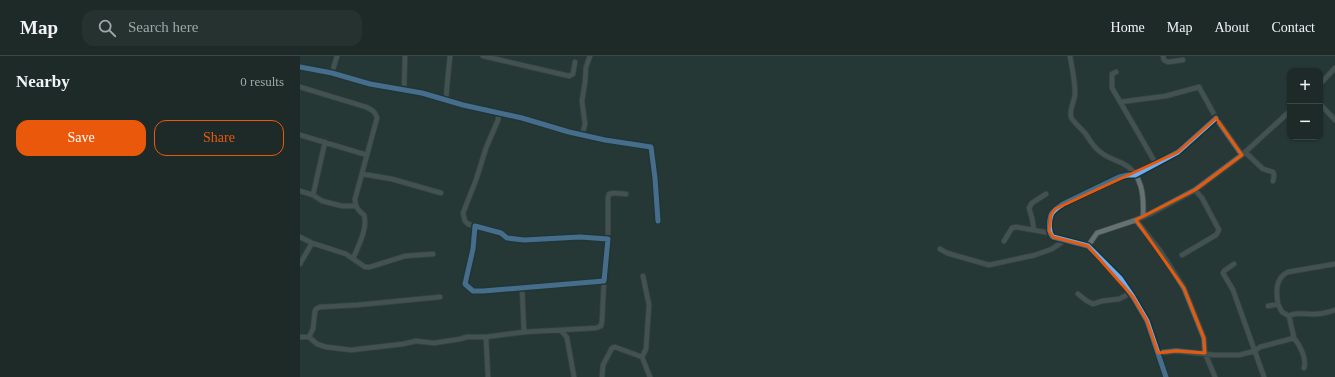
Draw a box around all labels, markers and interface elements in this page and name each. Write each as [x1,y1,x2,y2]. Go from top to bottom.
search box [82,10,362,46]
text: Map [20,17,58,38]
icon: search [96,17,118,39]
text: Search here [128,19,198,35]
text: Home [1111,20,1145,35]
text: Map [1167,20,1192,35]
text: About [1214,20,1249,35]
text: Contact [1271,20,1315,35]
map controls [1287,68,1323,140]
button: + [1287,68,1323,104]
text: Nearby [16,72,70,91]
text: 0 results [240,74,284,89]
button: − [1287,104,1323,140]
button: Save [16,120,146,156]
button: Share [154,120,284,156]

